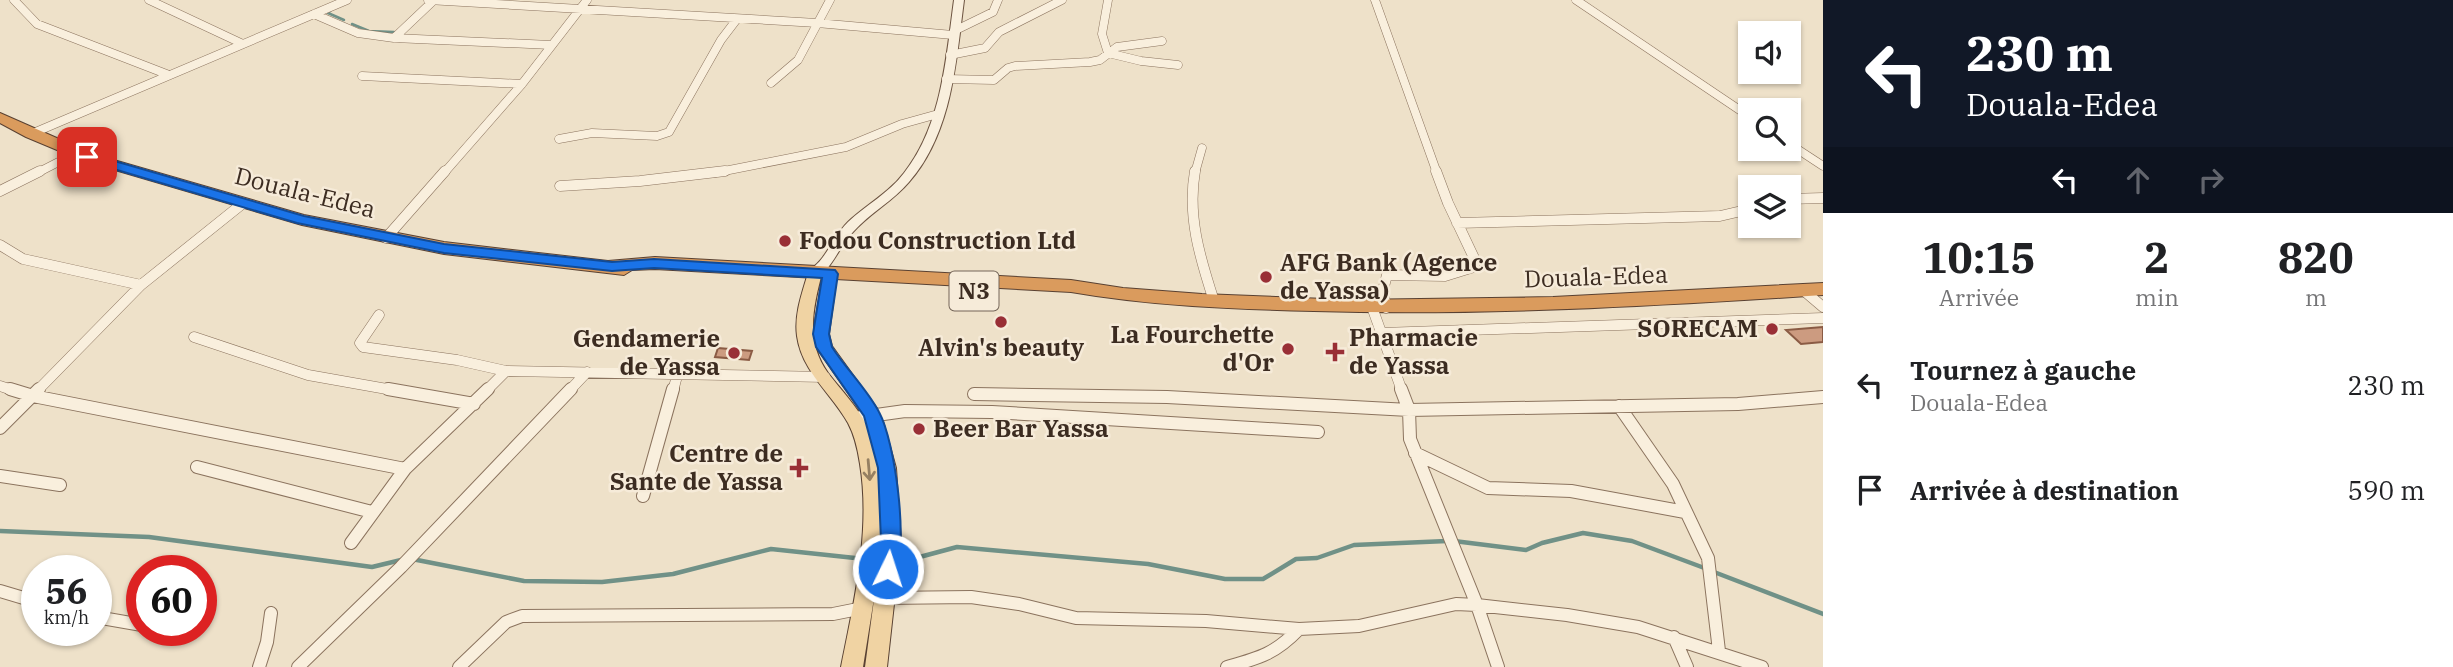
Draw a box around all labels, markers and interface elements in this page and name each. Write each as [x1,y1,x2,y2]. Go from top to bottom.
map controls [1738,21,1801,238]
button: sound [1738,21,1801,84]
text: 230 m [1966,21,2113,84]
icon: left [1851,28,1942,119]
text: Douala-Edea [1966,83,2158,125]
button: search [1738,98,1801,161]
pin [57,127,117,187]
icon: arrive [68,138,106,176]
street label: Douala-Edea [231,159,379,225]
icon: left [2046,161,2084,199]
icon: ahead [2119,161,2157,199]
icon: right [2192,161,2230,199]
button: layers [1738,175,1801,238]
place label: Fodou Construction Ltd [799,224,1076,256]
text: 10:15 [1922,230,2036,285]
text: 2 [2144,230,2170,285]
text: 820 [2278,230,2354,285]
marker: Fodou Construction Ltd [777,233,793,249]
place label: AFG Bank (Agence de Yassa) [1280,246,1497,306]
street label: Douala-Edea [1523,257,1669,295]
marker: AFG Bank (Agence de Yassa) [1258,269,1274,285]
road number: N3 [950,272,998,310]
text: Arrivée [1939,282,2019,312]
text: min [2135,282,2179,312]
text: m [2305,282,2327,312]
place label: SORECAM [1637,312,1758,344]
marker: Alvin's beauty [993,314,1009,330]
place label: La Fourchette d'Or [1111,318,1274,378]
place label: Pharmacie de Yassa [1349,321,1478,381]
marker: SORECAM [1764,321,1780,337]
place label: Gendamerie de Yassa [573,322,720,382]
place label: Alvin's beauty [918,331,1084,363]
marker: La Fourchette d'Or [1280,341,1296,357]
marker: Pharmacie de Yassa [1327,344,1343,360]
marker: Gendamerie de Yassa [726,345,742,361]
text: Tournez à gauche [1910,353,2136,387]
icon: left [1851,366,1889,404]
text: 230 m [2347,368,2425,402]
text: Douala-Edea [1910,387,2048,417]
place label: Beer Bar Yassa [933,412,1109,444]
marker: Beer Bar Yassa [911,421,927,437]
place label: Centre de Sante de Yassa [610,437,783,497]
marker: Centre de Sante de Yassa [789,458,809,478]
one-way arrow [863,458,876,481]
icon: arrive [1851,471,1889,509]
text: Arrivée à destination [1910,473,2179,507]
text: 590 m [2347,473,2425,507]
position arrow [851,532,925,606]
speed limit sign: 60 [126,555,217,646]
text: 56 [45,568,88,614]
text: km/h [44,606,89,629]

